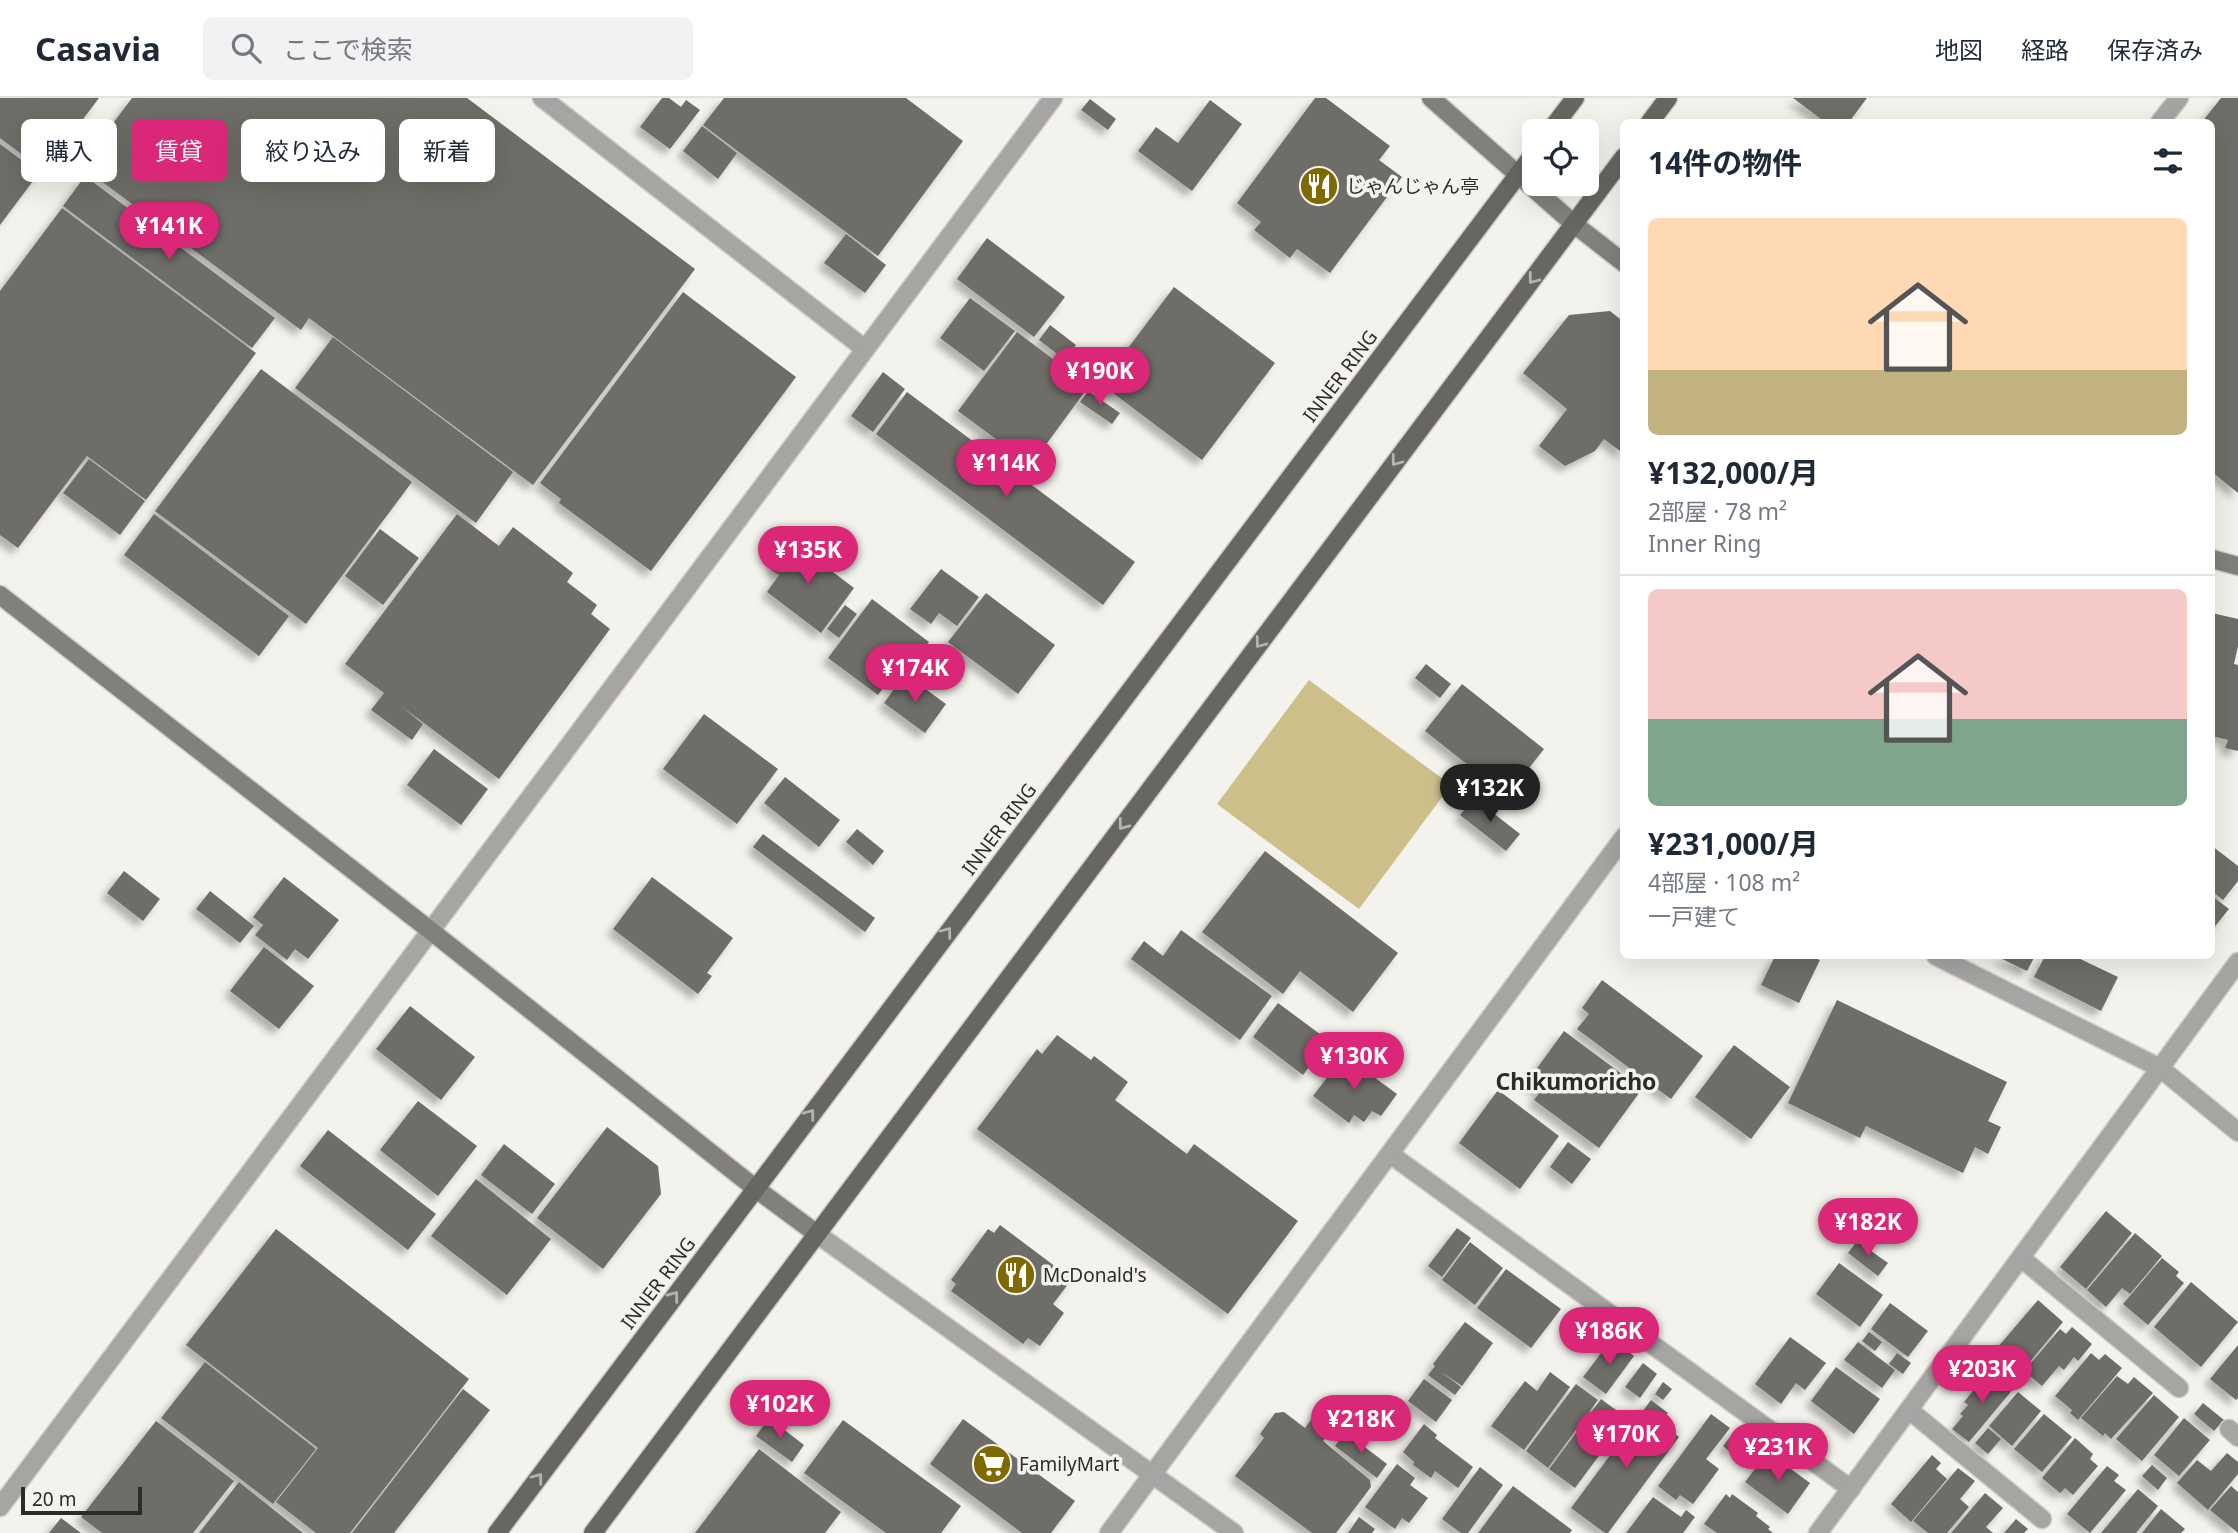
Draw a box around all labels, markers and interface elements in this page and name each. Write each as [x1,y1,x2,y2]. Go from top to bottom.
search box [203,17,693,80]
text: Casavia [35,26,161,71]
icon: search [227,29,265,67]
text: ここで検索 [283,31,413,67]
text: 地図 [1935,33,1983,66]
text: 経路 [2021,33,2069,66]
text: 保存済み [2107,33,2203,66]
chip: 購入 [21,119,117,182]
chip: 賃貸 [131,119,227,182]
chip: 絞り込み [241,119,385,182]
chip: 新着 [399,119,495,182]
map controls [1522,119,1599,196]
button: locate [1522,119,1599,196]
text: 14件の物件 [1648,142,1802,183]
icon: filters [2149,142,2187,180]
restaurant icon: じゃんじゃん亭 [1298,165,1340,207]
place label: じゃんじゃん亭 [1346,173,1479,199]
pin: ¥141K [120,202,218,262]
text: ¥141K [135,209,203,241]
icon: home [1855,264,1981,390]
one-way arrow [1528,271,1541,284]
street label: INNER RING [1297,325,1383,427]
pin: ¥190K [1051,348,1149,407]
text: ¥190K [1066,354,1134,386]
pin: ¥114K [957,440,1055,499]
text: ¥114K [972,446,1040,478]
text: ¥132,000/月 [1648,452,1819,493]
one-way arrow [1392,453,1405,466]
text: 2部屋 · 78 m² [1648,495,1787,527]
pin: ¥135K [759,526,857,586]
text: Inner Ring [1648,527,1761,559]
text: ¥135K [774,533,842,565]
one-way arrow [1255,635,1268,648]
icon: home [1855,635,1981,761]
pin: ¥174K [866,644,964,704]
text: ¥174K [881,651,949,683]
pin: ¥132K [1441,764,1539,824]
text: ¥132K [1456,771,1524,803]
street label: INNER RING [956,778,1042,880]
one-way arrow [1119,817,1132,830]
text: ¥231,000/月 [1648,823,1819,864]
text: 4部屋 · 108 m² [1648,866,1800,898]
text: 一戸建て [1648,900,1740,932]
one-way arrow [939,928,952,940]
pin: ¥130K [1305,1032,1403,1092]
text: ¥130K [1320,1039,1388,1071]
district label: Chikumoricho [1496,1065,1656,1097]
one-way arrow [802,1109,815,1122]
pin: ¥182K [1819,1198,1917,1258]
text: ¥182K [1834,1205,1902,1237]
street label: INNER RING [615,1232,701,1334]
restaurant icon: McDonald's [995,1254,1037,1296]
place label: McDonald's [1043,1262,1147,1288]
one-way arrow [666,1291,678,1304]
pin: ¥186K [1560,1308,1658,1367]
text: ¥186K [1575,1314,1643,1346]
pin: ¥203K [1933,1346,2031,1405]
text: ¥203K [1948,1352,2016,1384]
pin: ¥102K [731,1380,829,1440]
text: ¥102K [746,1387,814,1419]
pin: ¥218K [1312,1396,1410,1455]
text: ¥218K [1327,1402,1395,1434]
pin: ¥170K [1577,1410,1675,1470]
text: ¥170K [1592,1417,1660,1449]
pin: ¥231K [1729,1424,1827,1483]
text: ¥231K [1744,1430,1812,1462]
supermarket icon: FamilyMart [971,1443,1013,1485]
place label: FamilyMart [1019,1451,1120,1477]
one-way arrow [529,1474,542,1486]
scale bar [21,1484,142,1516]
text: 20 m [32,1486,76,1512]

